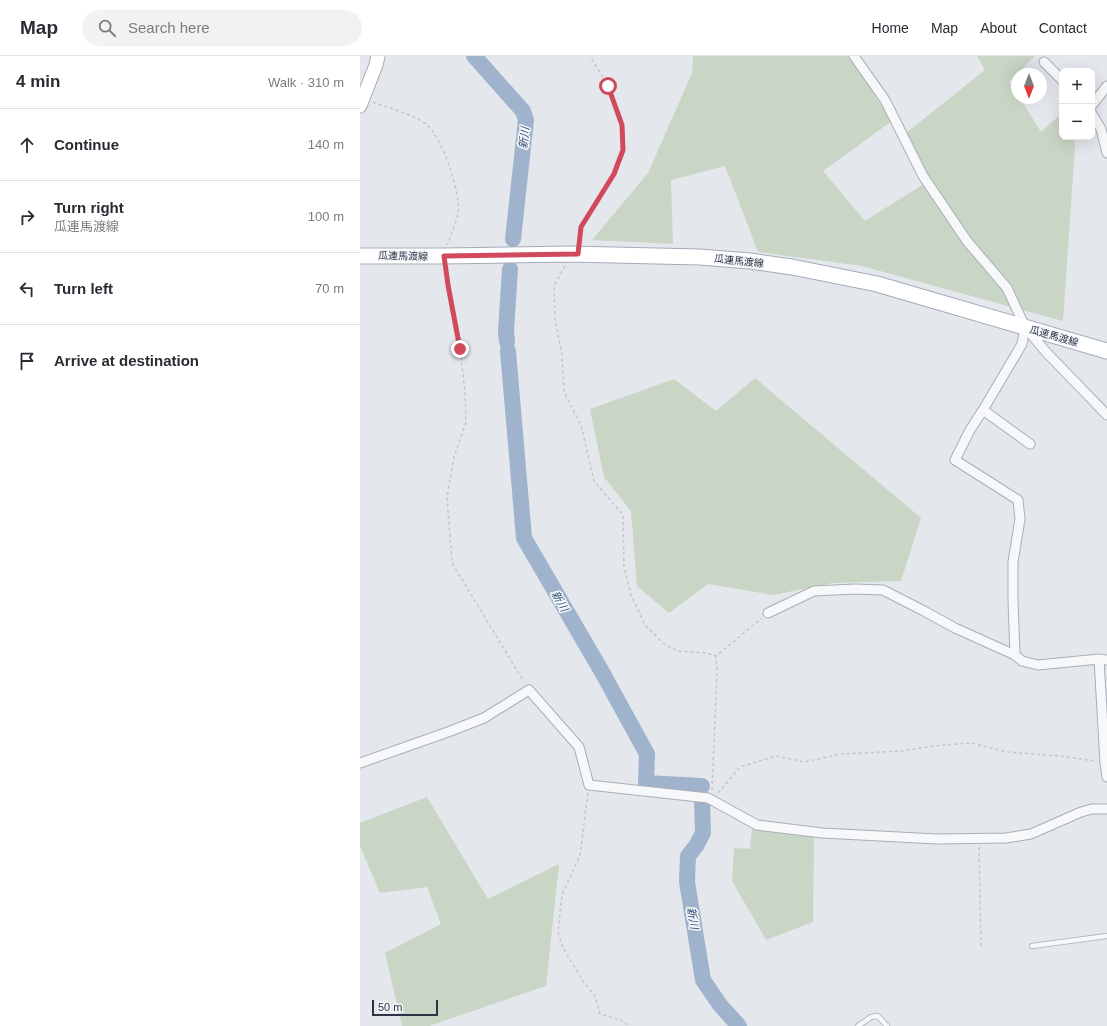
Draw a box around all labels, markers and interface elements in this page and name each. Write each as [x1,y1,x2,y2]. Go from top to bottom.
search box [82,10,362,46]
text: Map [20,17,58,38]
icon: search [96,17,118,39]
text: Search here [128,19,210,36]
text: Home [872,20,909,36]
text: Map [931,20,958,36]
text: About [980,20,1017,36]
text: Contact [1039,20,1087,36]
north arrow [1011,68,1047,104]
map controls [1059,68,1095,140]
button: + [1059,68,1095,104]
text: 4 min [16,72,60,91]
text: Walk · 310 m [268,75,344,90]
route start [599,77,617,95]
button: − [1059,104,1095,140]
water label: 新川 [517,125,531,150]
icon: ahead [16,134,38,156]
text: Continue [54,136,119,153]
text: 140 m [308,137,344,152]
text: Turn right [54,199,124,216]
icon: right [16,206,38,228]
text: 100 m [308,209,344,224]
text: 瓜連馬渡線 [54,219,119,234]
street label: 瓜連馬渡線 [378,250,428,262]
street label: 瓜連馬渡線 [714,253,764,269]
icon: left [16,278,38,300]
text: Turn left [54,280,113,297]
text: 70 m [315,281,344,296]
street label: 瓜連馬渡線 [1028,324,1080,348]
route end [451,340,469,358]
icon: arrive [16,350,38,372]
text: Arrive at destination [54,352,199,369]
water label: 新川 [549,588,571,614]
water label: 新川 [685,906,701,931]
scale bar [372,998,438,1017]
text: 50 m [378,1001,402,1013]

